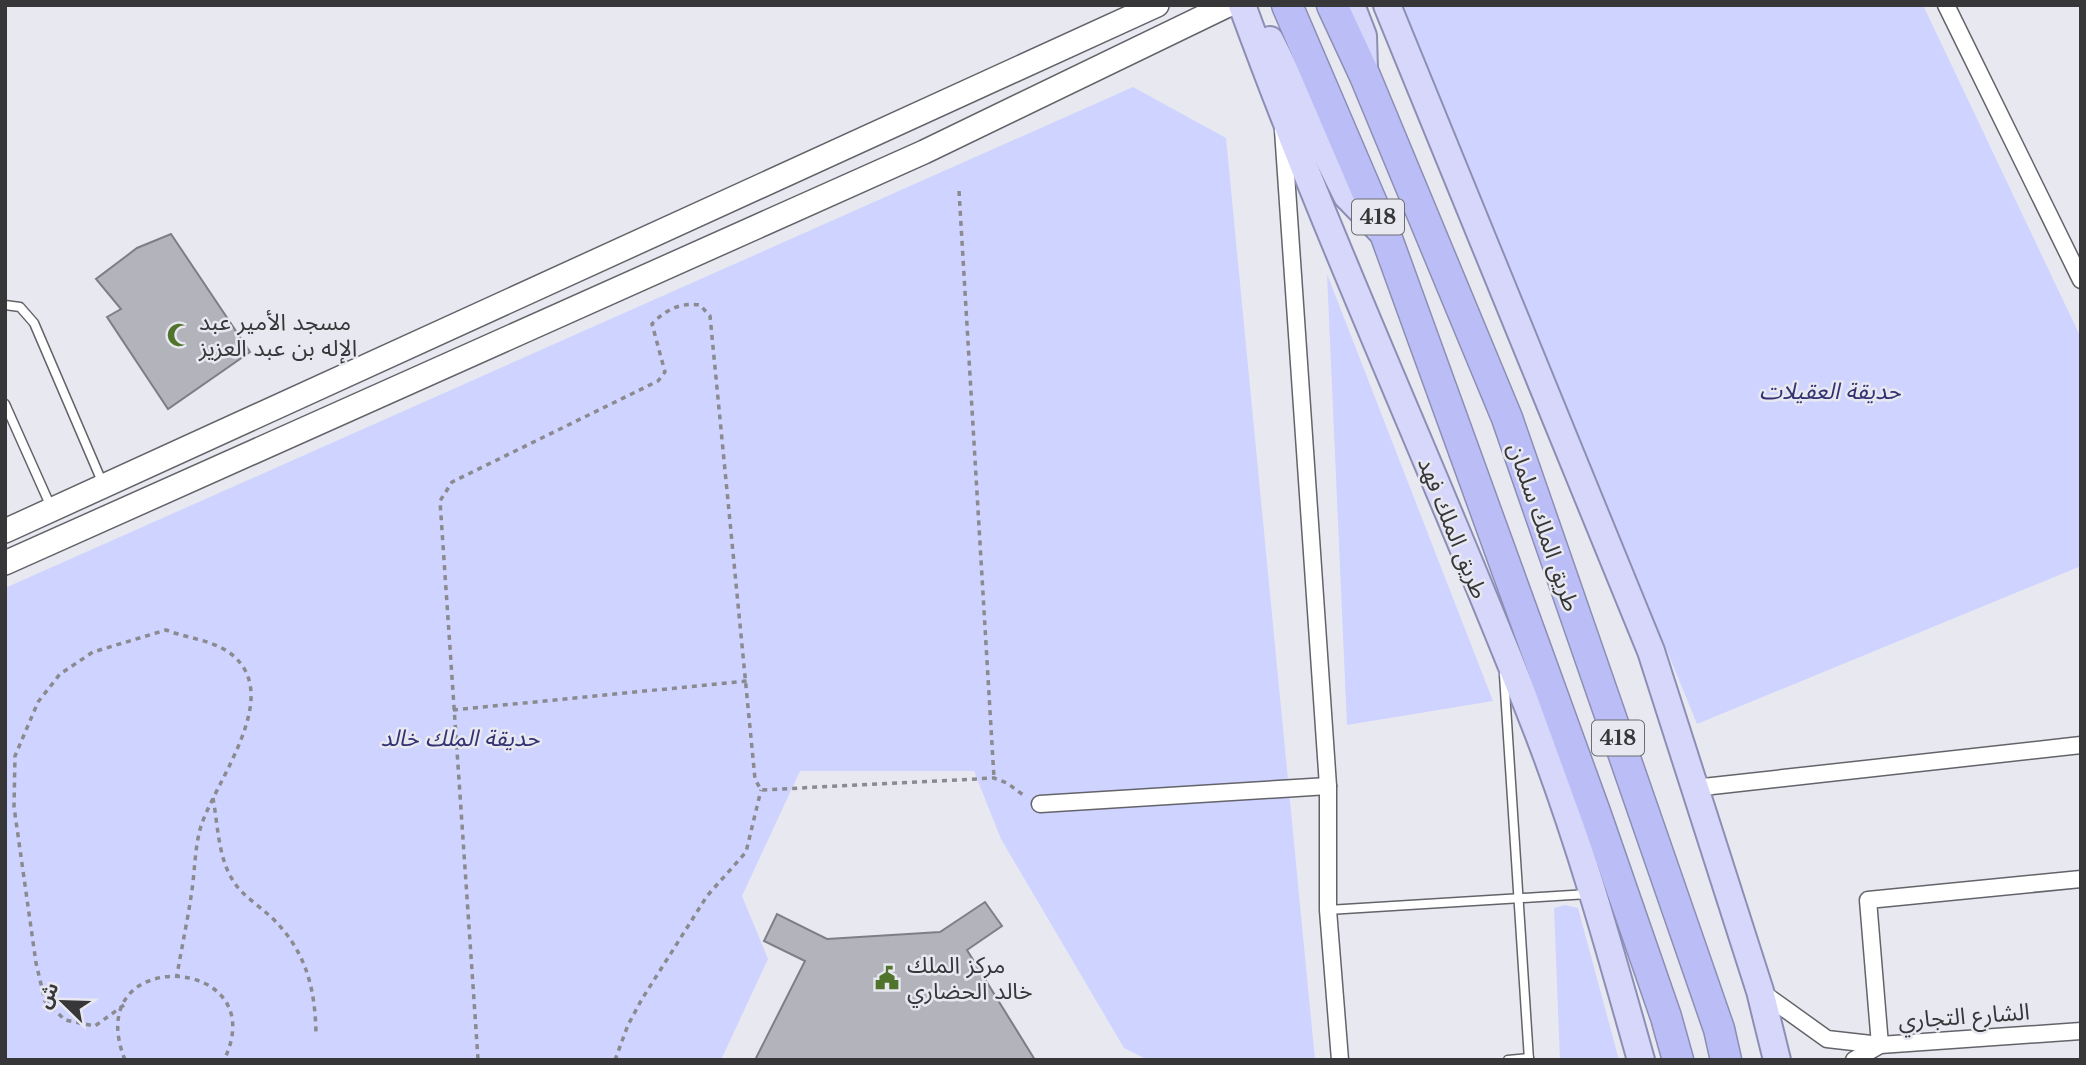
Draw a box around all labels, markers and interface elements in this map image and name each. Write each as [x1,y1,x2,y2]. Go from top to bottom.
road number: 418 [1352,200,1404,234]
place label: مسجد الأمير عبد الإله بن عبد العزيز [198,308,357,364]
mosque icon: مسجد الأمير عبد الإله بن عبد العزيز [165,321,193,349]
park label: حديقة العقيلات [1759,377,1901,405]
street label: طريق الملك سلمان [1502,439,1586,615]
street label: طريق الملك فهد [1412,453,1494,603]
road number: 418 [1592,720,1644,756]
park label: حديقة الملك خالد [380,724,540,752]
place label: مركز الملك خالد الحضاري [907,951,1033,1008]
public building icon: مركز الملك خالد الحضاري [873,964,901,992]
north arrow [28,967,98,1037]
text: ش [32,979,63,1012]
street label: الشارع التجاري [1897,997,2031,1038]

